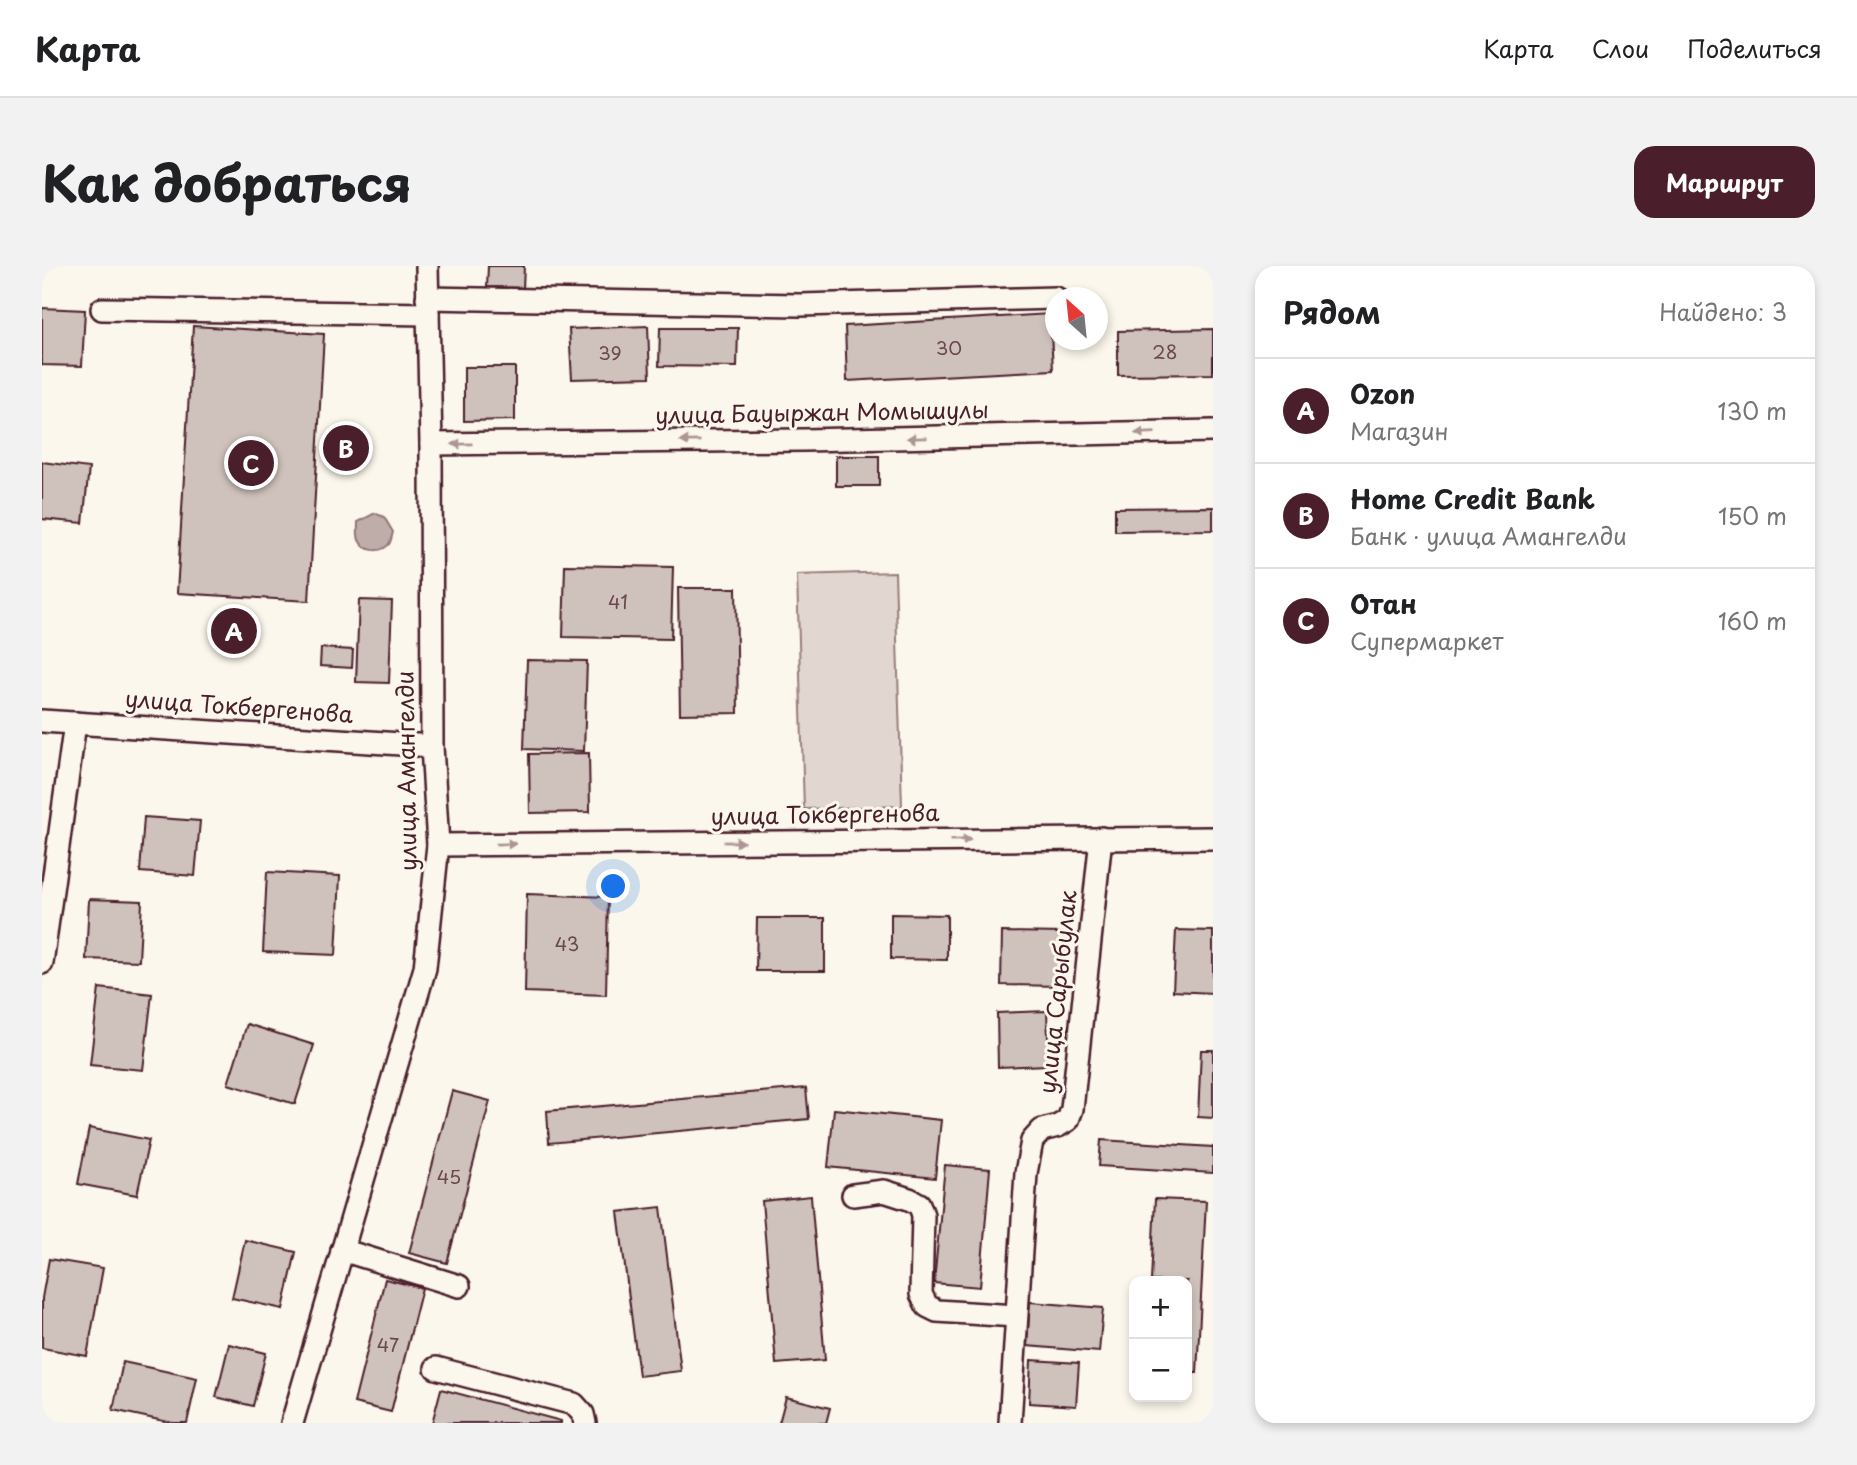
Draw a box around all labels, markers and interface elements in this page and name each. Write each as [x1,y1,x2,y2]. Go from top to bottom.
text: Карта [35,23,141,73]
text: Карта [1483,30,1554,66]
text: Слои [1592,30,1649,66]
text: Поделиться [1687,30,1822,66]
text: Как добраться [42,145,412,219]
button: Маршрут [1634,146,1815,218]
north arrow [1045,287,1108,350]
text: Рядом [1283,289,1381,334]
text: Найдено: 3 [1659,294,1787,329]
house number: 30 [936,333,962,361]
house number: 28 [1152,337,1178,365]
house number: 39 [598,338,622,366]
text: Ozon [1350,374,1415,413]
street label: улица Бауыржан Момышулы [655,391,989,432]
text: A [1297,393,1315,428]
text: 130 m [1717,393,1787,428]
text: Магазин [1350,413,1449,448]
pin: B [323,422,369,474]
one-way arrow [1134,427,1156,438]
one-way arrow [906,432,928,443]
one-way arrow [679,435,701,447]
pin: C [228,437,274,489]
one-way arrow [451,438,473,450]
text: Home Credit Bank [1350,479,1595,518]
text: B [1298,498,1314,533]
text: 150 m [1718,498,1787,533]
text: Банк · улица Амангелди [1350,518,1627,553]
text: Отан [1350,584,1417,623]
house number: 41 [608,587,628,615]
text: C [1297,603,1315,638]
text: 160 m [1718,603,1787,638]
pin: A [211,605,257,657]
text: Супермаркет [1350,623,1504,658]
street label: улица Амангелди [386,670,425,872]
street label: улица Токбергенова [124,680,355,731]
street label: улица Токбергенова [710,794,940,833]
one-way arrow [951,834,973,845]
one-way arrow [723,836,745,848]
one-way arrow [496,838,518,850]
your location [596,869,630,903]
street label: улица Сарыбулак [1028,888,1085,1095]
house number: 43 [555,929,579,957]
house number: 45 [437,1162,461,1190]
map controls [1129,1276,1192,1402]
button: + [1129,1276,1192,1339]
house number: 47 [377,1330,399,1358]
button: − [1129,1339,1192,1402]

